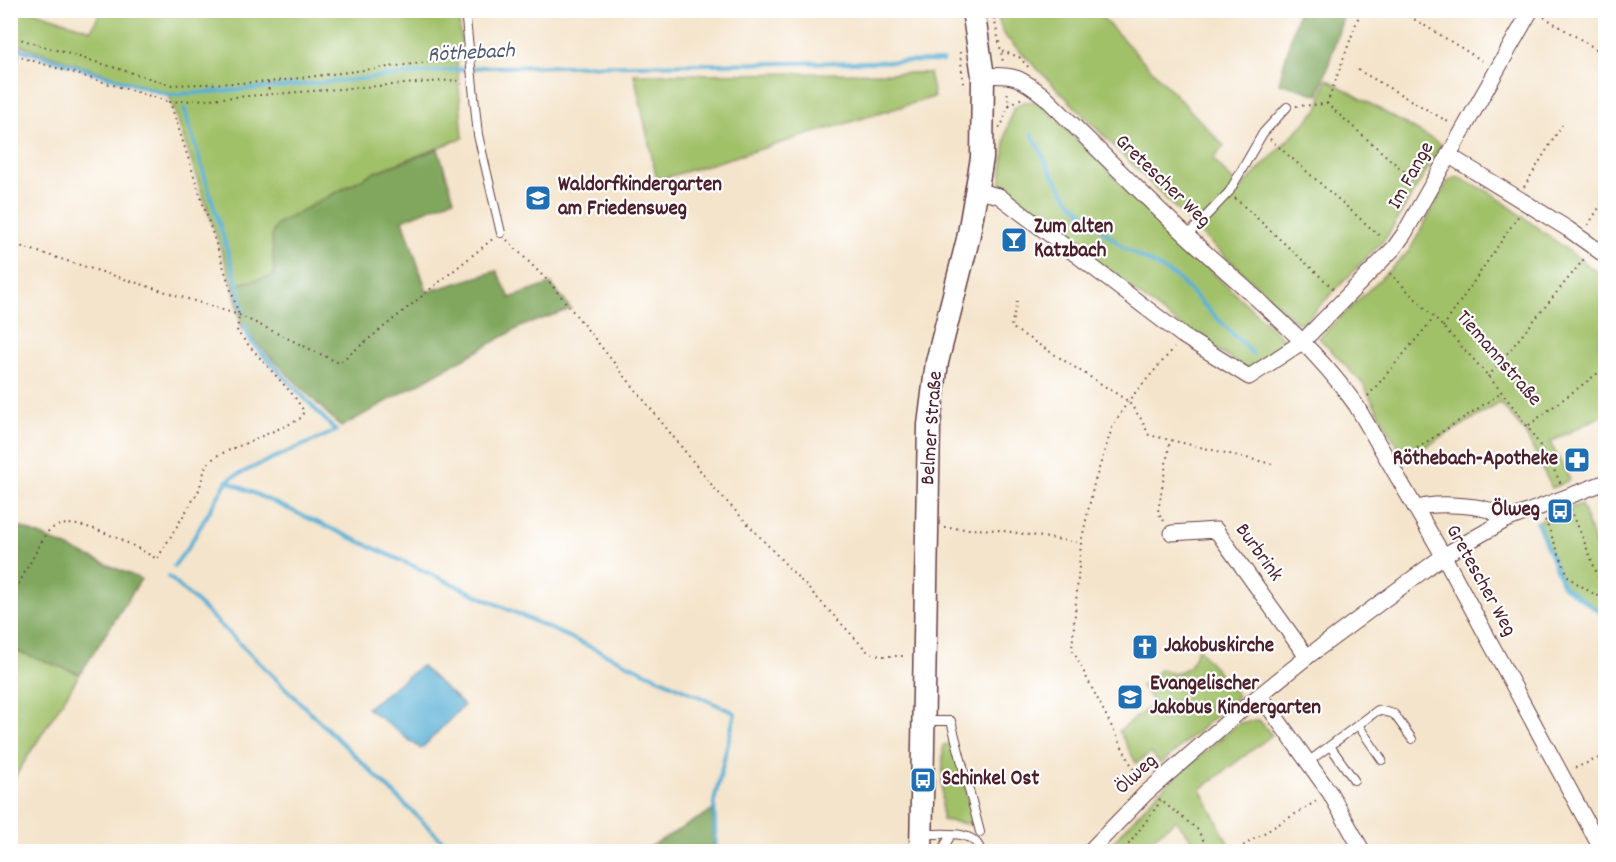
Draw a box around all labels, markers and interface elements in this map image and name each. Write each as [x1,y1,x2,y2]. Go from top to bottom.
water label: Röthebach [427,36,516,72]
street label: Gretescher Weg [1107,128,1217,236]
street label: Im Fange [1381,137,1443,215]
place label: Waldorfkindergarten am Friedensweg [558,171,722,225]
school or university icon: Waldorfkindergarten am Friedensweg [523,183,553,213]
place label: Zum alten Katzbach [1034,213,1113,267]
bar icon: Zum alten Katzbach [999,225,1029,255]
street label: Tiemannstraße [1448,304,1548,414]
street label: Belmer Straße [914,370,952,486]
place label: Röthebach-Apotheke [1393,445,1558,475]
pharmacy icon: Röthebach-Apotheke [1562,445,1592,475]
place label: Ölweg [1492,496,1540,526]
bus stop icon: Ölweg [1545,496,1575,526]
street label: Burbrink [1227,518,1289,588]
street label: Gretescher Weg [1437,520,1523,642]
church icon: Jakobuskirche [1130,632,1160,662]
place label: Jakobuskirche [1164,632,1274,662]
place label: Evangelischer Jakobus Kindergarten [1150,670,1321,724]
school or university icon: Evangelischer Jakobus Kindergarten [1115,682,1145,712]
street label: Ölweg [1109,748,1165,802]
bus stop icon: Schinkel Ost [908,765,938,795]
place label: Schinkel Ost [942,765,1039,795]

